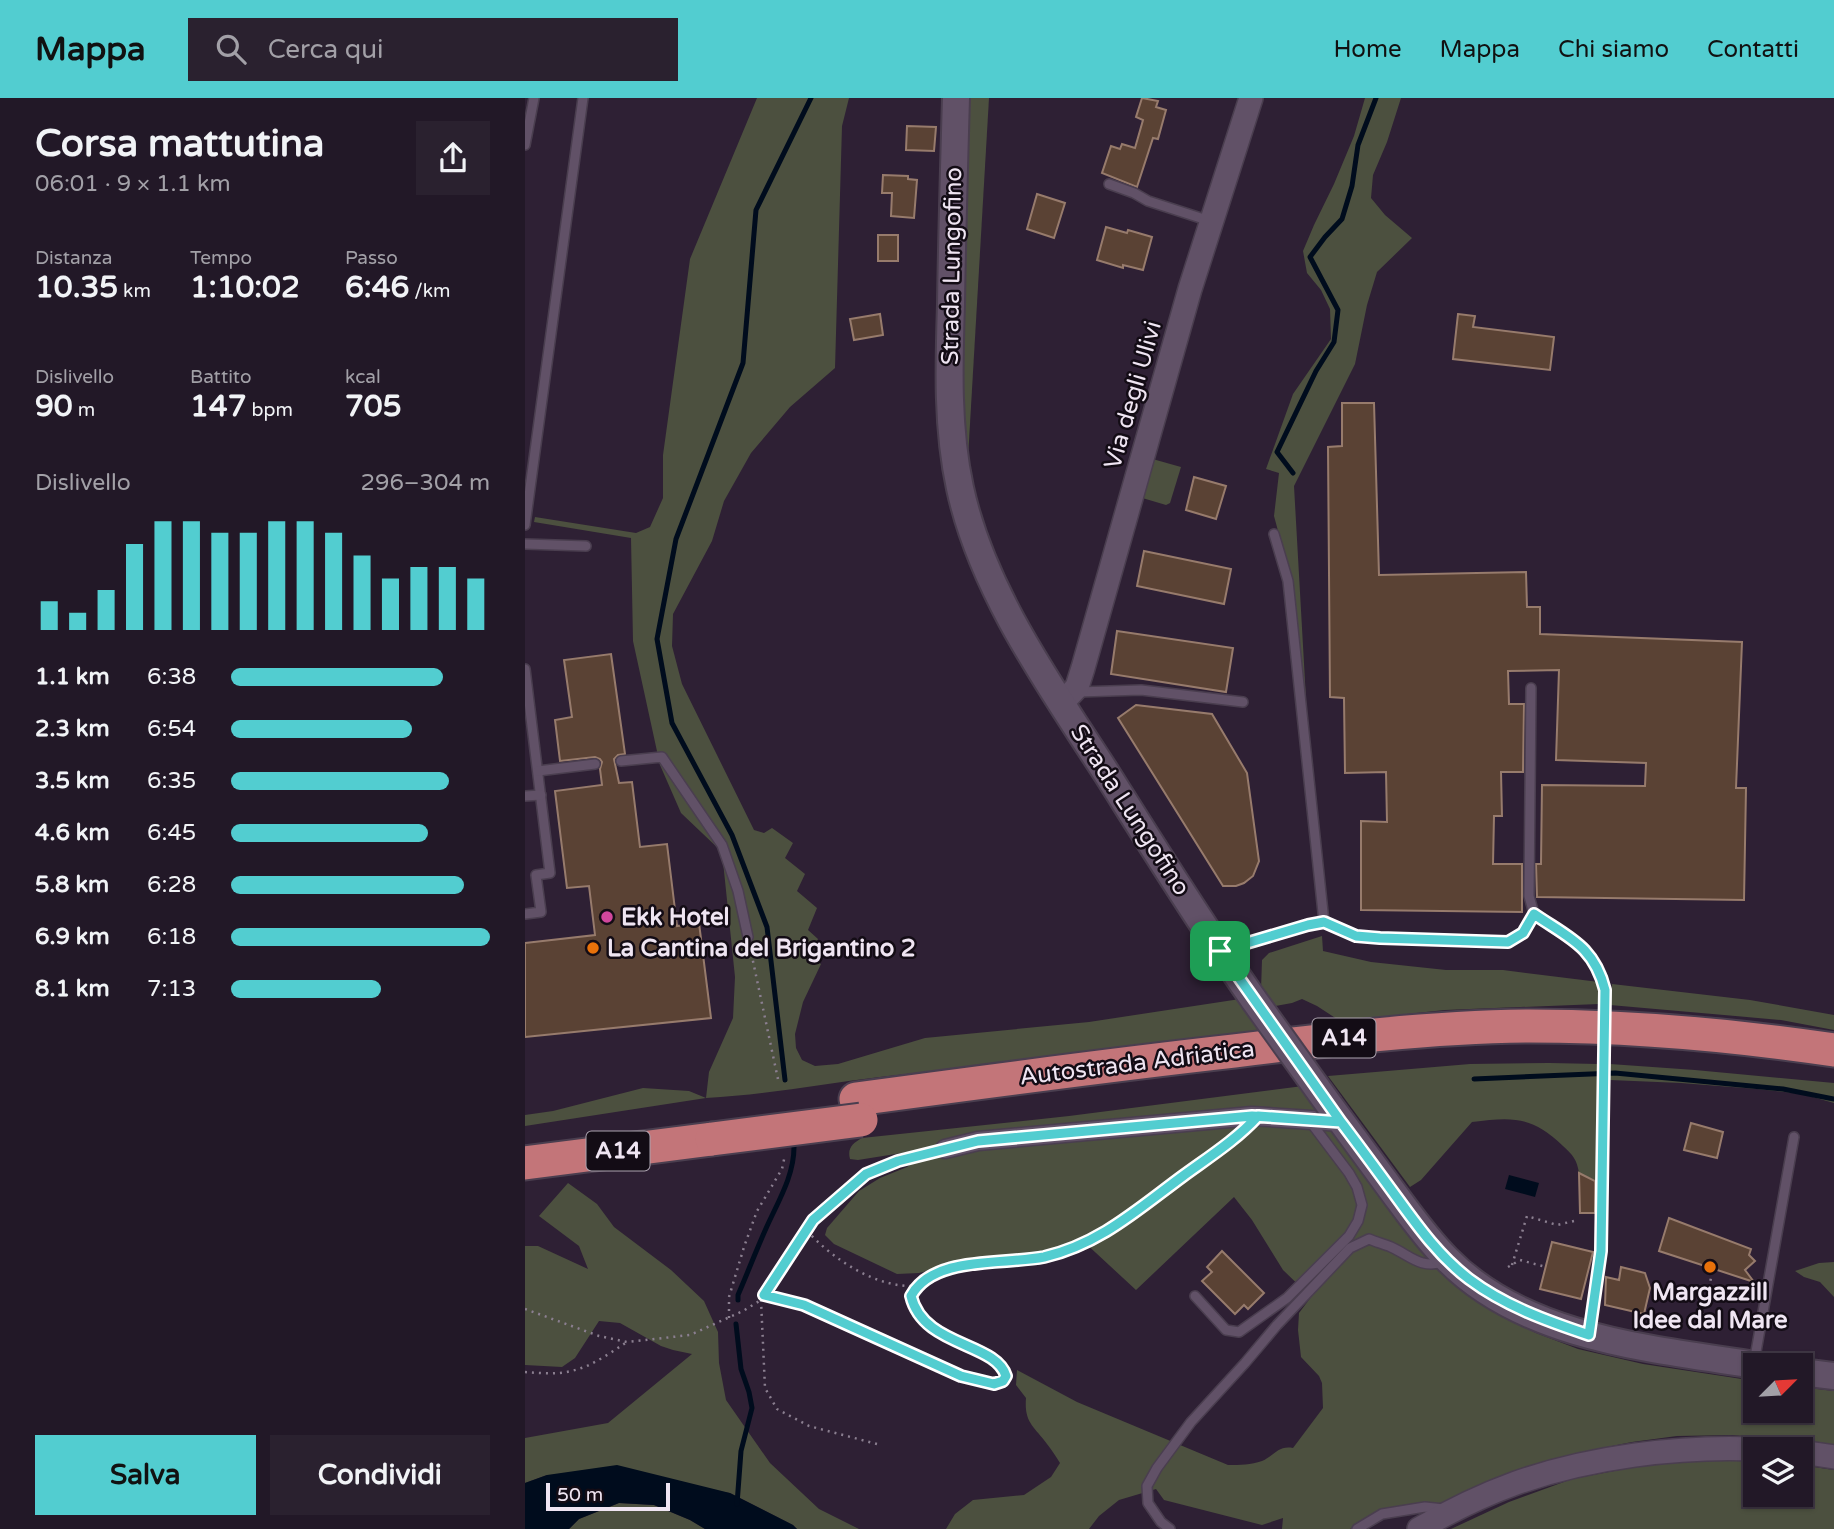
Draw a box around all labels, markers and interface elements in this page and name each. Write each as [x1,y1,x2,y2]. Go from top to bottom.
search box [188,18,678,81]
text: Mappa [35,30,146,69]
icon: search [212,30,250,68]
text: Cerca qui [268,34,384,65]
text: Home [1334,35,1402,64]
text: Mappa [1440,35,1520,64]
text: Chi siamo [1558,35,1669,64]
text: Contatti [1707,35,1799,64]
text: Corsa mattutina [35,121,324,167]
button: share [416,121,490,195]
street label: Strada Lungofino [936,167,968,365]
text: 06:01 · 9 × 1.1 km [35,170,231,198]
text: Distanza [35,247,113,269]
text: Tempo [190,247,252,269]
text: Passo [345,247,398,269]
text: 10.35 [35,269,118,306]
text: 1:10:02 [190,269,300,306]
text: 6:46 [345,269,409,306]
text: km [118,280,151,302]
text: /km [409,280,450,302]
street label: Via degli Ulivi [1098,318,1168,472]
text: Dislivello [35,366,114,388]
text: Battito [190,366,252,388]
text: kcal [345,366,381,388]
text: 90 [35,388,73,425]
text: 147 [190,388,247,425]
text: 705 [345,388,402,425]
text: m [73,399,95,421]
text: bpm [247,399,293,421]
text: Dislivello [35,469,131,497]
text: 296–304 m [361,469,490,497]
text: 1.1 km [35,663,110,691]
text: 6:38 [147,663,196,691]
text: 2.3 km [35,715,110,743]
text: 6:54 [147,715,196,743]
street label: Strada Lungofino [1064,719,1196,901]
text: 3.5 km [35,767,110,795]
text: 6:35 [147,767,196,795]
text: 4.6 km [35,819,110,847]
text: 6:45 [147,819,196,847]
text: 5.8 km [35,871,109,899]
text: 6:28 [147,871,196,899]
place label: Ekk Hotel [621,903,730,932]
marker: Ekk Hotel [599,909,615,925]
pin [1190,921,1250,981]
text: 6.9 km [35,923,110,951]
text: 6:18 [147,923,196,951]
icon: arrive [1201,932,1239,970]
place label: La Cantina del Brigantino 2 [607,934,916,963]
marker: La Cantina del Brigantino 2 [585,940,601,956]
text: 8.1 km [35,975,110,1003]
text: 7:13 [147,975,196,1003]
road number: A14 [1313,1018,1375,1057]
street label: Autostrada Adriatica [1018,1034,1256,1092]
road number: A14 [587,1132,649,1170]
marker: Margazzill Idee dal Mare [1702,1259,1718,1275]
place label: Margazzill Idee dal Mare [1633,1278,1788,1335]
north arrow [1743,1353,1813,1423]
map controls [1743,1353,1813,1507]
button: Salva [35,1435,256,1515]
button: Condividi [270,1435,490,1515]
button: layers [1743,1437,1813,1507]
scale bar [546,1480,670,1512]
text: 50 m [557,1484,603,1506]

